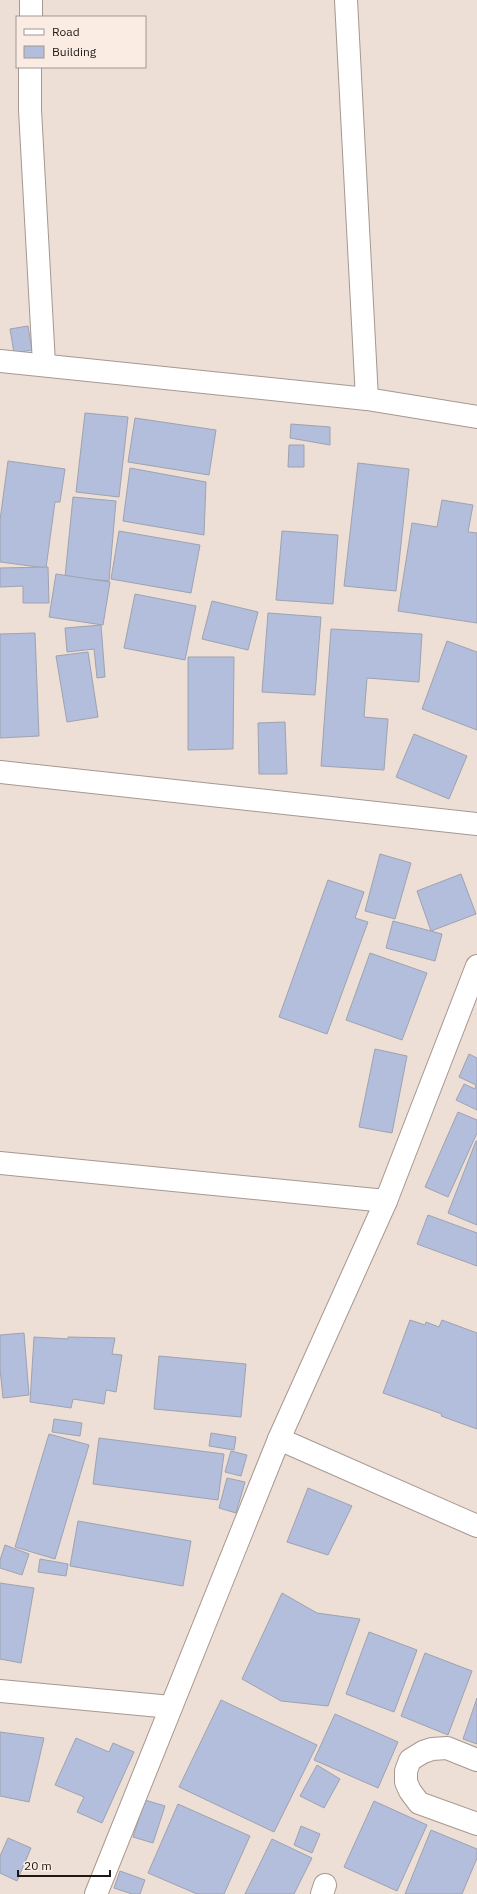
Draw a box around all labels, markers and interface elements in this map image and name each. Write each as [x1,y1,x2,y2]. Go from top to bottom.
legend [16,16,146,68]
text: Road [52,24,80,39]
text: Building [52,44,97,59]
scale bar [18,1852,110,1878]
text: 20 m [24,1858,52,1873]

